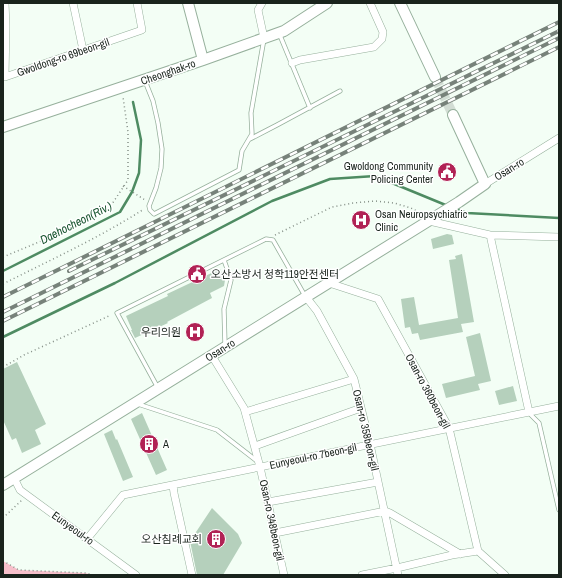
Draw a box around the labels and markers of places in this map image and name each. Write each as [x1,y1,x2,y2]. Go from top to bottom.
place label: Gwoldong Community Policing Center [344,159,433,186]
public building icon: Gwoldong Community Policing Center [436,161,458,183]
place label: Osan Neuropsychiatric Clinic [375,207,468,234]
hospital icon: Osan Neuropsychiatric Clinic [350,209,372,231]
public building icon: 오산소방서 청학119안전센터 [186,263,208,285]
place label: 오산소방서 청학119안전센터 [211,267,339,281]
hospital icon: 우리의원 [184,321,206,343]
place label: 우리의원 [141,325,181,339]
building icon: A [138,433,160,455]
place label: A [162,437,170,451]
building icon: 오산침례교회 [205,528,227,550]
place label: 오산침례교회 [141,532,202,546]

